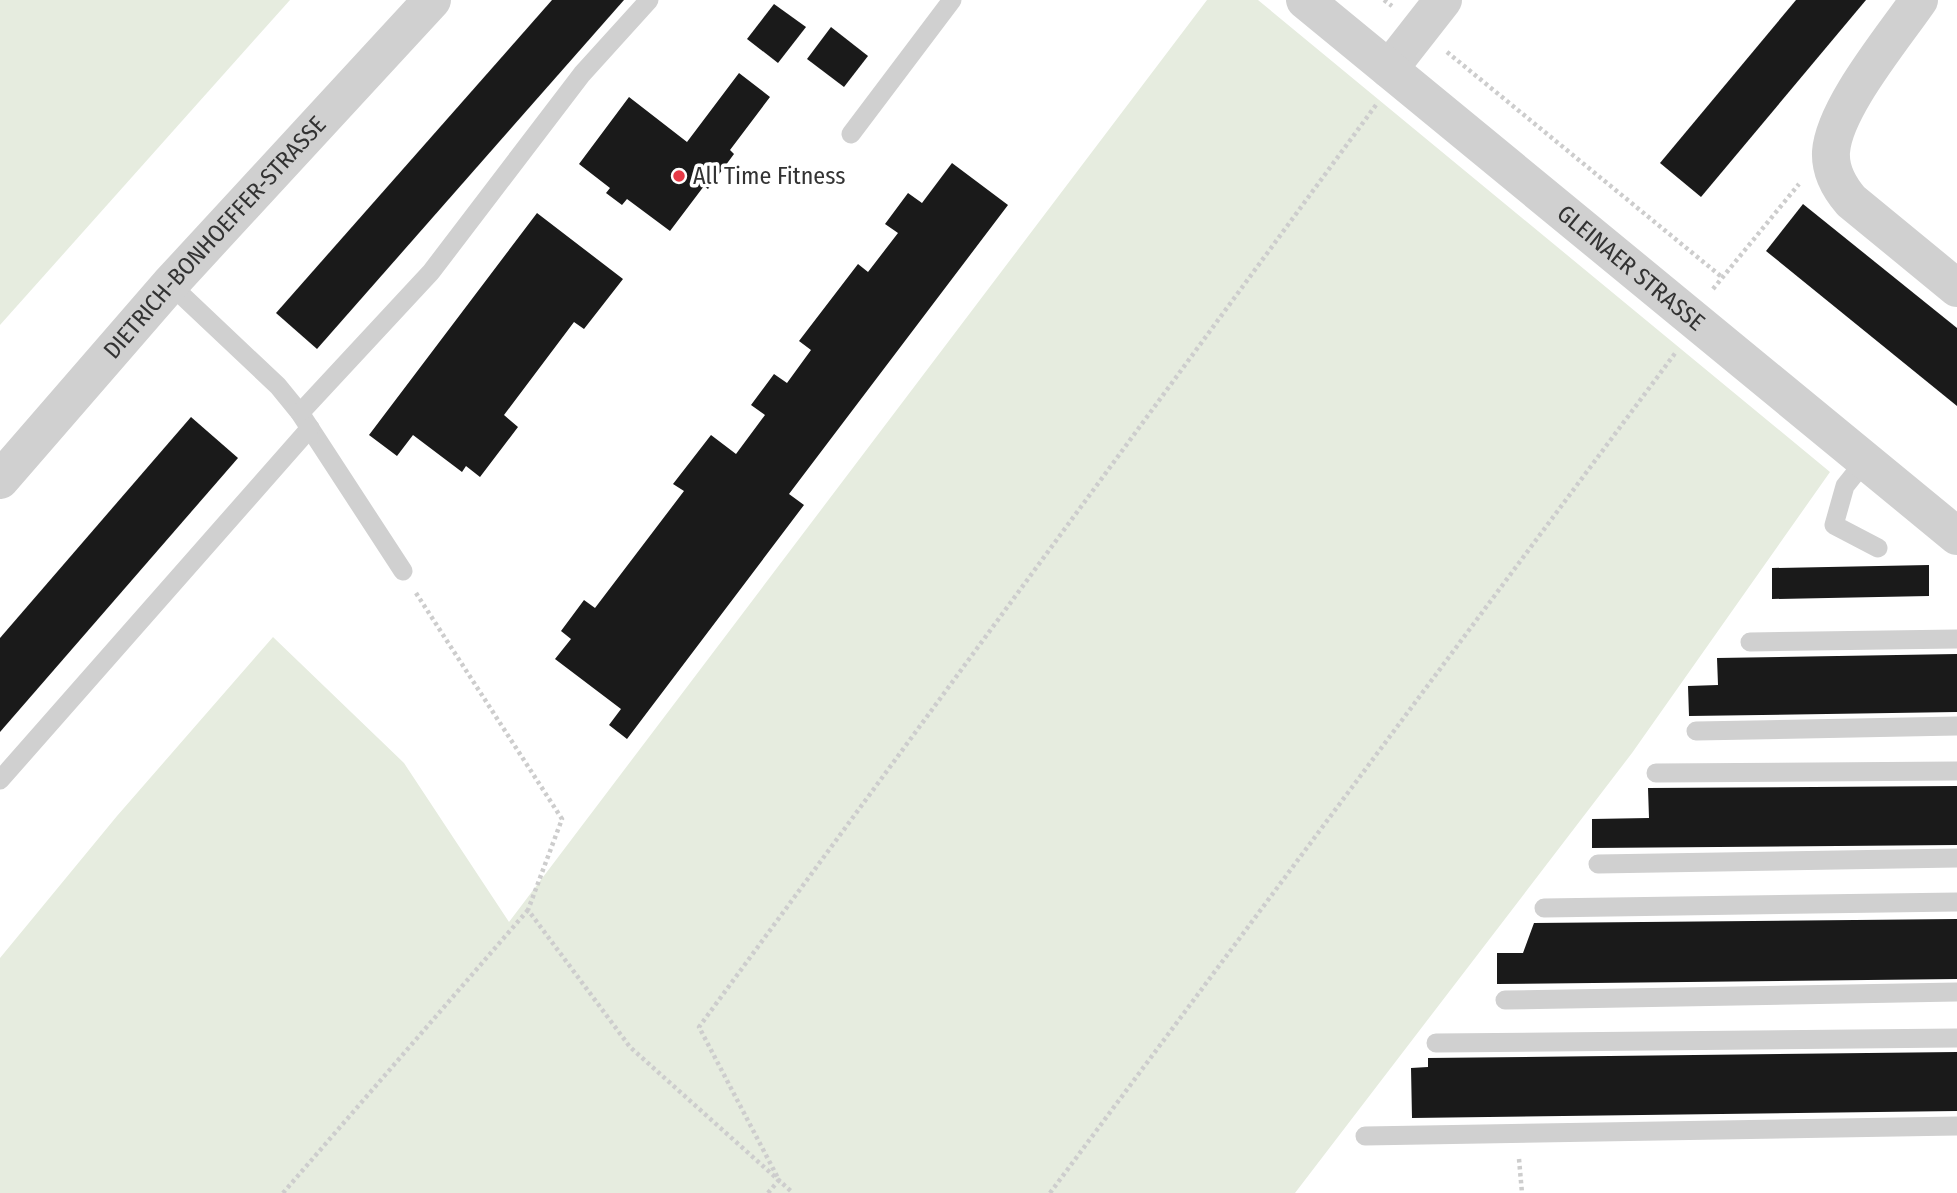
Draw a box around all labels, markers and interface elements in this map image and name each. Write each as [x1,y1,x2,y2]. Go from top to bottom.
street label: DIETRICH-BONHOEFFER-STRASSE [98,111,332,364]
place label: All Time Fitness [693,162,845,190]
marker: All Time Fitness [671,168,687,184]
street label: GLEINAER STRASSE [1552,199,1710,337]

